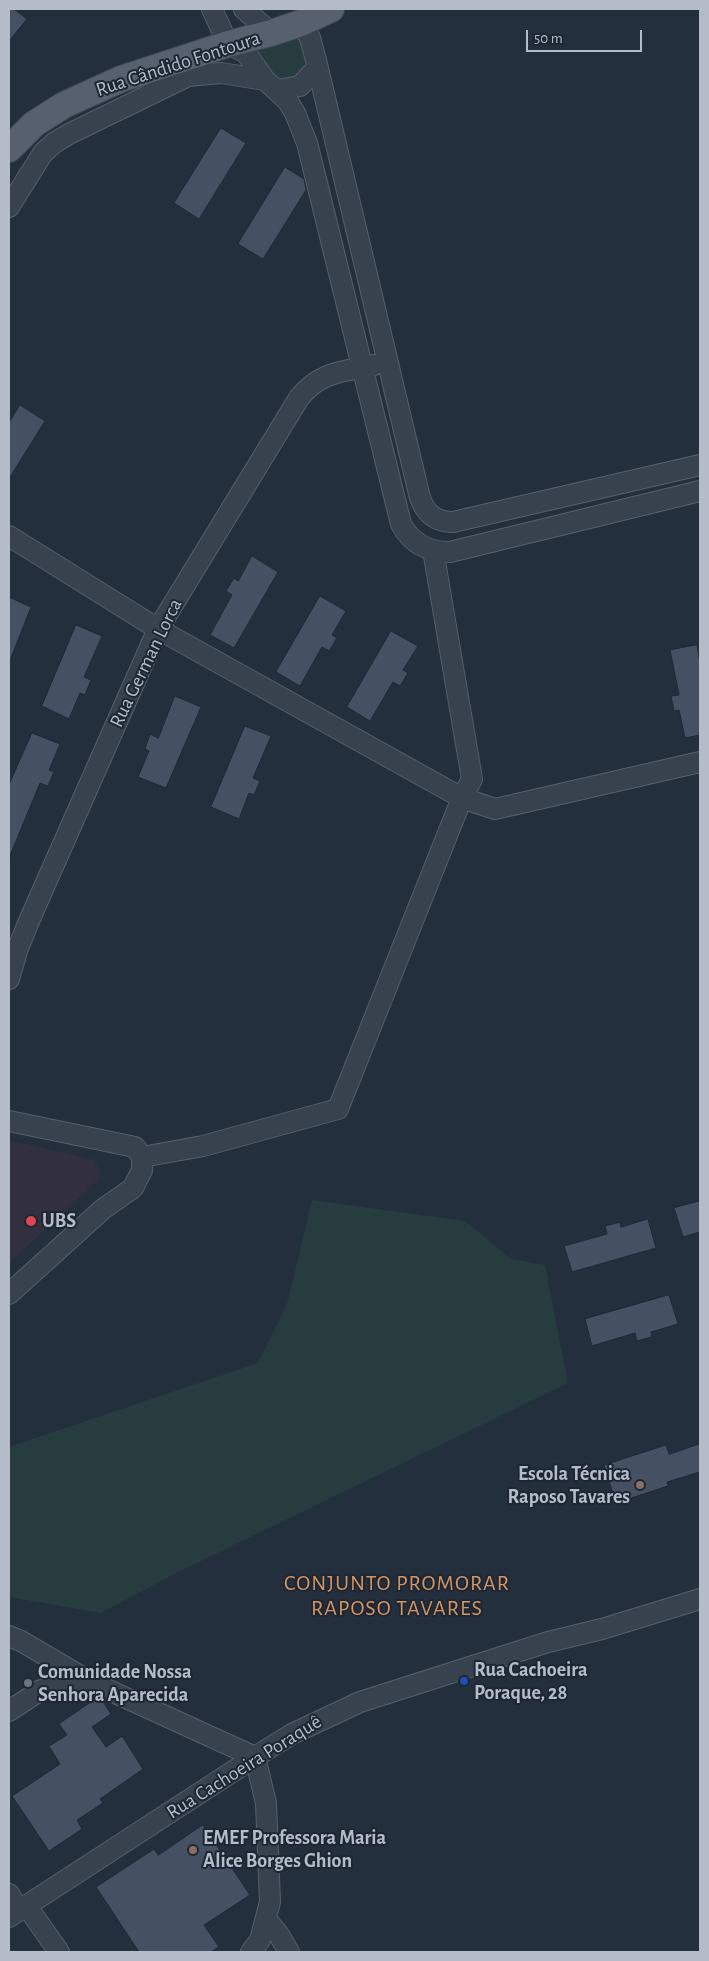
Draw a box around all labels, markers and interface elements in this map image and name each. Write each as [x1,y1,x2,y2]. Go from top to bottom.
scale bar [529,20,645,52]
street label: Rua Cândido Fontoura [93,26,263,102]
text: 50 m [534,31,563,46]
street label: Rua German Lorca [104,595,188,731]
place label: UBS [42,1209,76,1233]
marker: UBS [24,1214,38,1228]
place label: Escola Técnica Raposo Tavares [507,1462,630,1509]
marker: Escola Técnica Raposo Tavares [634,1479,646,1491]
district label: CONJUNTO PROMORAR RAPOSO TAVARES [282,1570,512,1622]
place label: Rua Cachoeira Poraque, 28 [474,1658,588,1705]
place label: Comunidade Nossa Senhora Aparecida [38,1660,192,1707]
marker: Rua Cachoeira Poraque, 28 [458,1675,470,1687]
marker: Comunidade Nossa Senhora Aparecida [22,1677,34,1689]
street label: Rua Cachoeira Poraquê [162,1710,326,1824]
place label: EMEF Professora Maria Alice Borges Ghion [203,1826,386,1873]
marker: EMEF Professora Maria Alice Borges Ghion [187,1844,199,1856]

